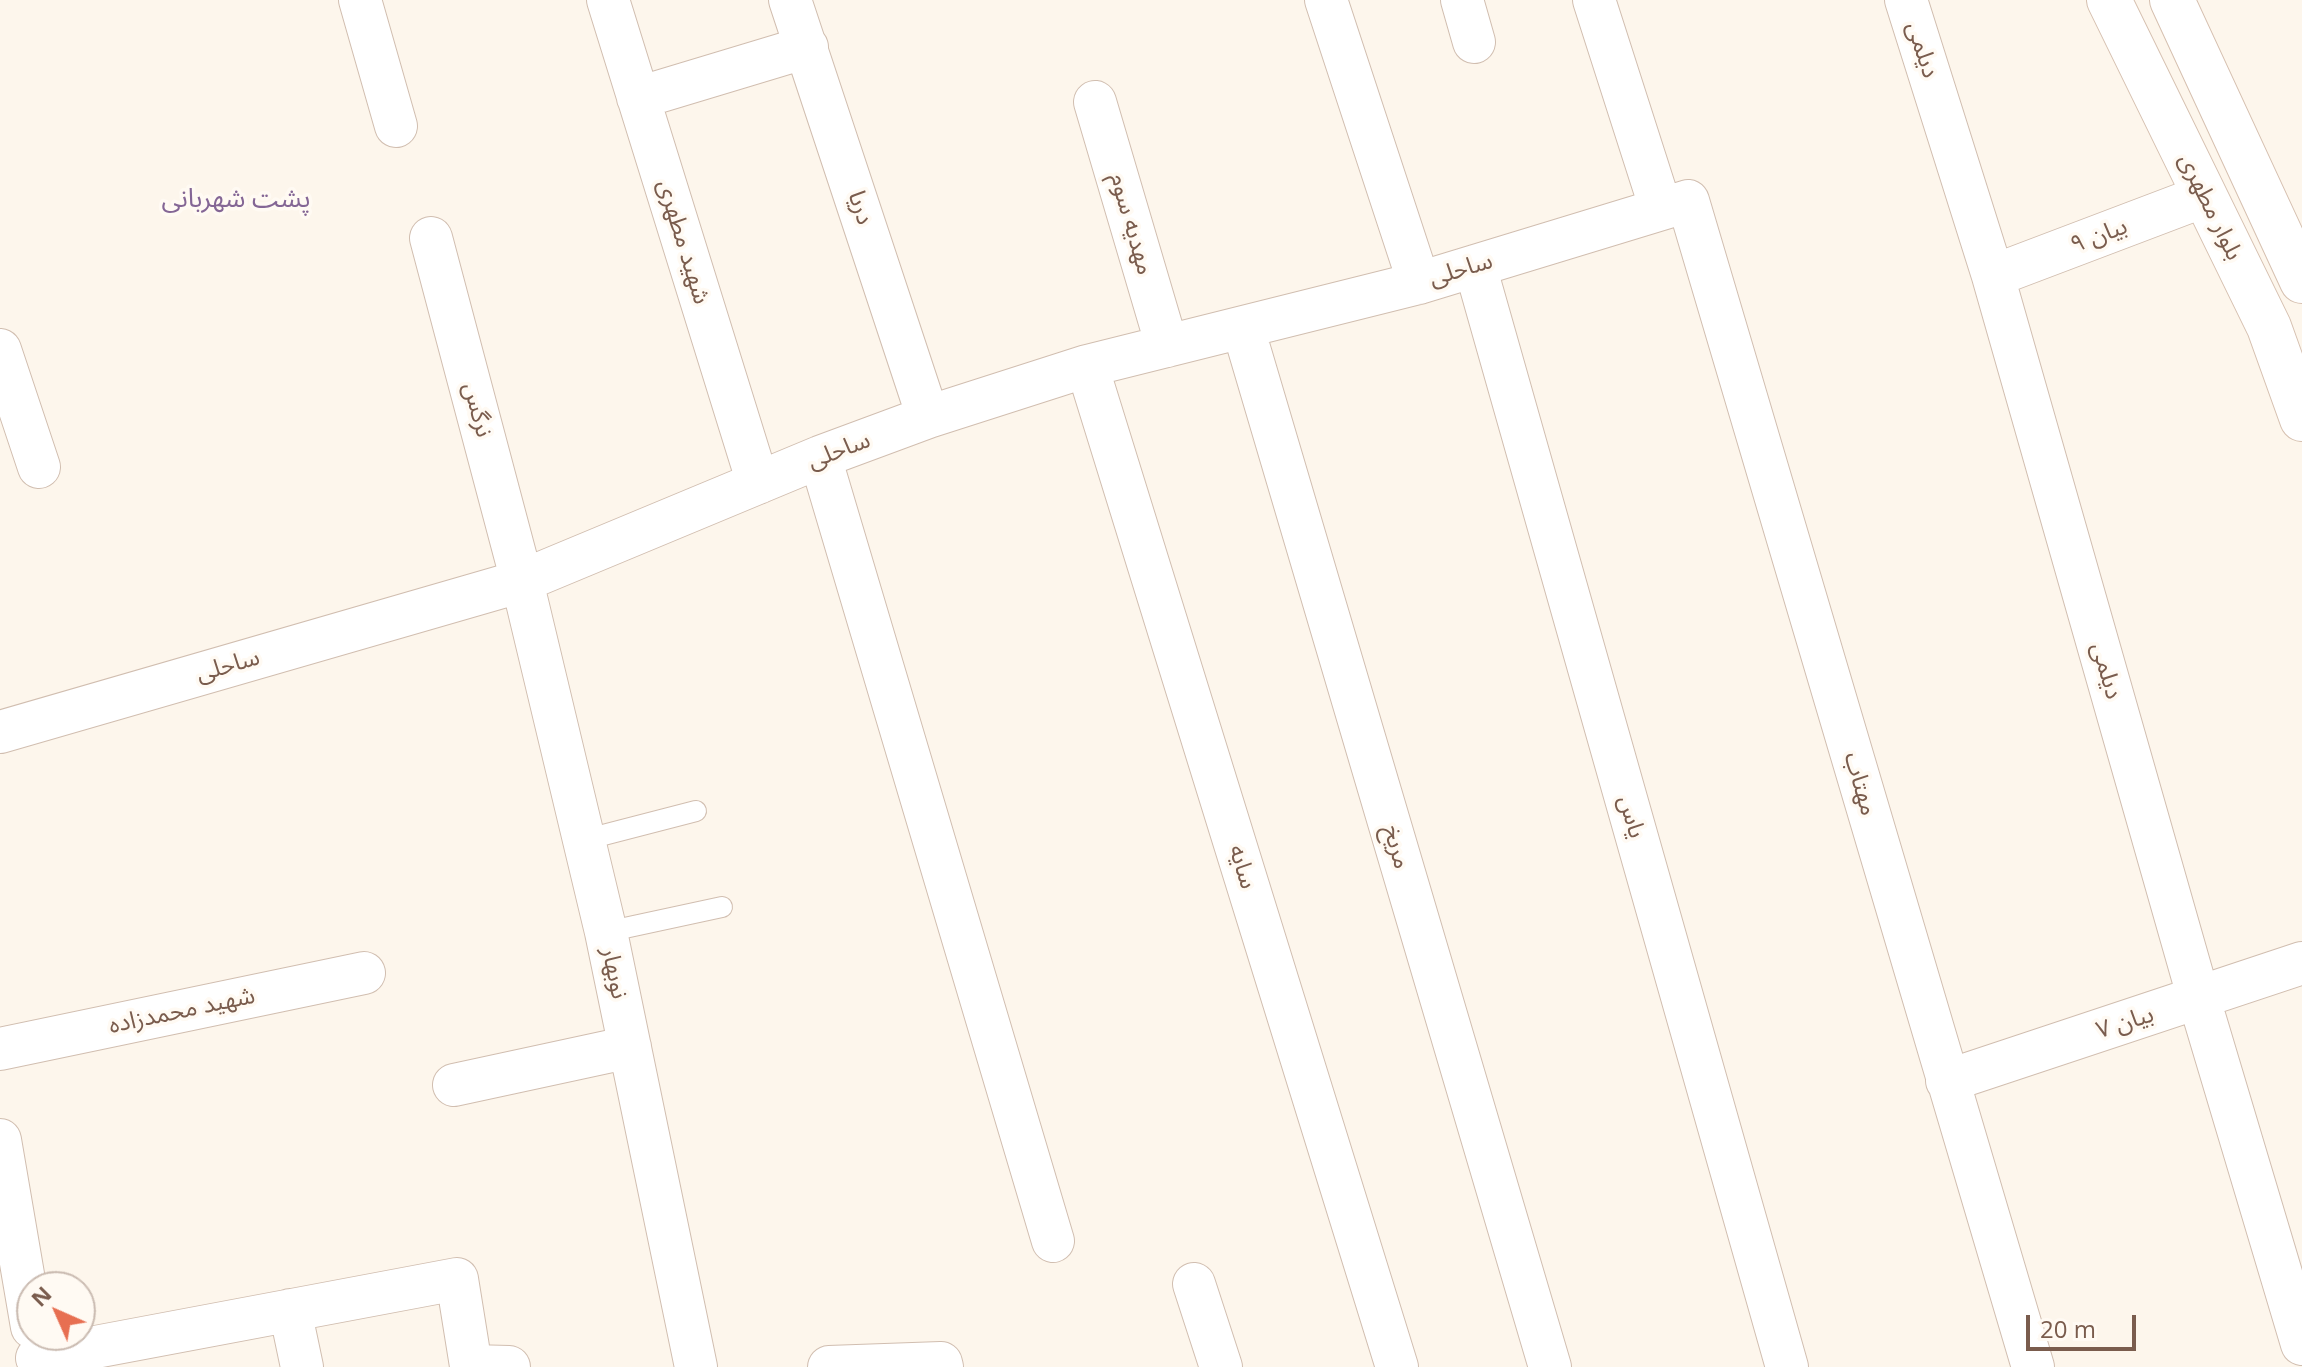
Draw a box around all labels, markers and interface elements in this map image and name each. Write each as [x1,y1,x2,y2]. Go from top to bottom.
street label: دیلمی [1899,18,1945,82]
street label: بلوار مطهری [2172,149,2248,265]
street label: مهدیه سوم [1103,170,1159,278]
street label: شهید مطهری [650,176,716,308]
district label: پشت شهربانی [162,184,310,216]
street label: دریا [841,188,879,228]
street label: بیان ۹ [2066,212,2132,260]
street label: ساحلی [1426,247,1496,293]
street label: نرگس [456,380,498,440]
street label: ساحلی [804,426,874,476]
street label: دیلمی [2084,639,2128,703]
street label: ساحلی [193,643,263,689]
street label: مهتاب [1837,749,1883,819]
street label: یاس [1611,792,1651,842]
street label: مریخ [1376,822,1416,872]
street label: سایه [1222,841,1262,893]
street label: نوبهار [594,944,634,1002]
street label: شهید محمدزاده [106,981,258,1041]
street label: بیان ۷ [2093,1000,2157,1046]
north arrow [16,1271,96,1351]
text: N [24,1279,57,1312]
scale bar [2030,1299,2140,1349]
text: 20 m [2040,1312,2096,1345]

